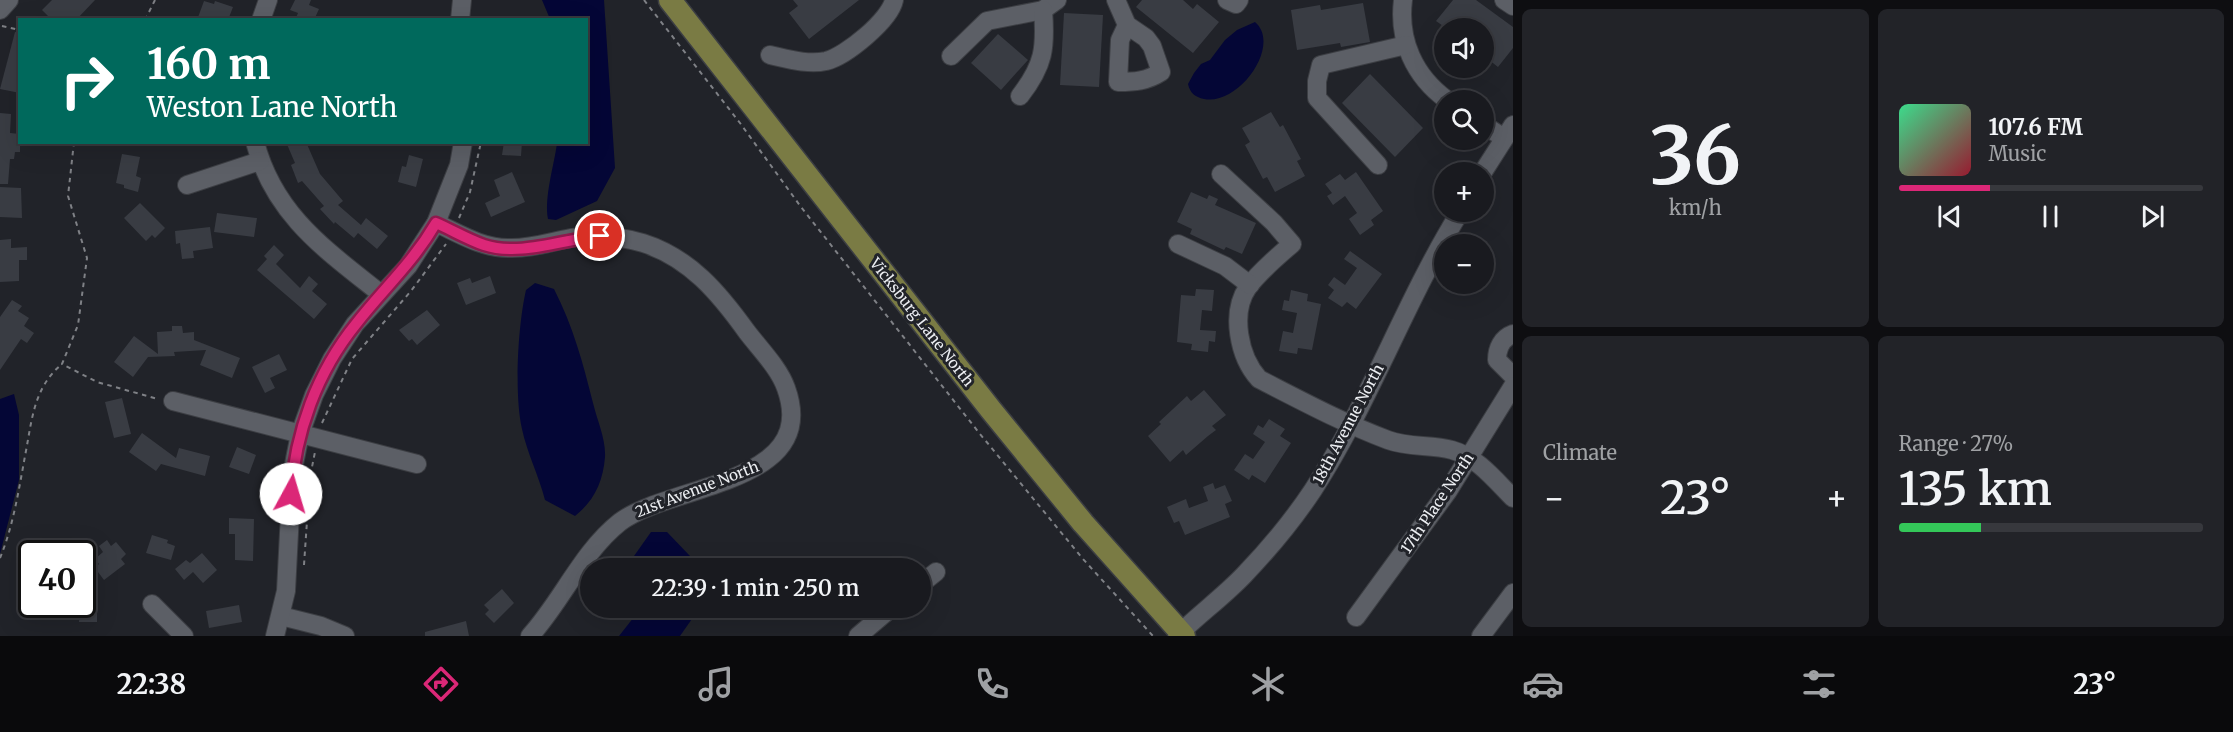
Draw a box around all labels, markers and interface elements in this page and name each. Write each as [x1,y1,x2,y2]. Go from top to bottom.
map controls [1434,18,1494,294]
button: sound [1434,18,1494,78]
text: 160 m [147,38,271,90]
icon: right [48,42,126,120]
text: Weston Lane North [147,90,397,124]
button: search [1434,90,1494,150]
text: 36 [1649,107,1741,205]
text: 107.6 FM [1989,113,2083,141]
text: Music [1989,141,2046,166]
button: + [1434,162,1494,222]
text: km/h [1669,195,1722,220]
icon: previous [1933,200,1966,233]
icon: pause [2034,200,2067,233]
icon: next [2136,200,2169,233]
pin [574,210,625,261]
icon: arrive [583,219,616,252]
button: − [1434,234,1494,294]
street label: Vicksburg Lane North [865,253,978,390]
street label: 18th Avenue North [1308,361,1388,487]
text: Range · 27% [1899,431,2013,456]
text: Climate [1543,440,1617,465]
street label: 17th Place North [1396,449,1478,557]
street label: 21st Avenue North [633,457,761,521]
text: 135 km [1899,461,2052,517]
position arrow [259,462,323,526]
text: 23° [1660,470,1731,526]
text: − [1543,478,1565,519]
text: + [1825,478,1847,519]
speed limit sign: 40 [18,540,96,618]
text: 22:39 · 1 min · 250 m [652,574,859,602]
icon: directions [420,663,462,705]
icon: music [695,663,737,705]
icon: phone [971,663,1013,705]
icon: climate [1247,663,1289,705]
icon: car [1522,663,1564,705]
icon: filters [1798,663,1840,705]
text: 22:38 [117,667,186,701]
text: 23° [2073,667,2116,701]

